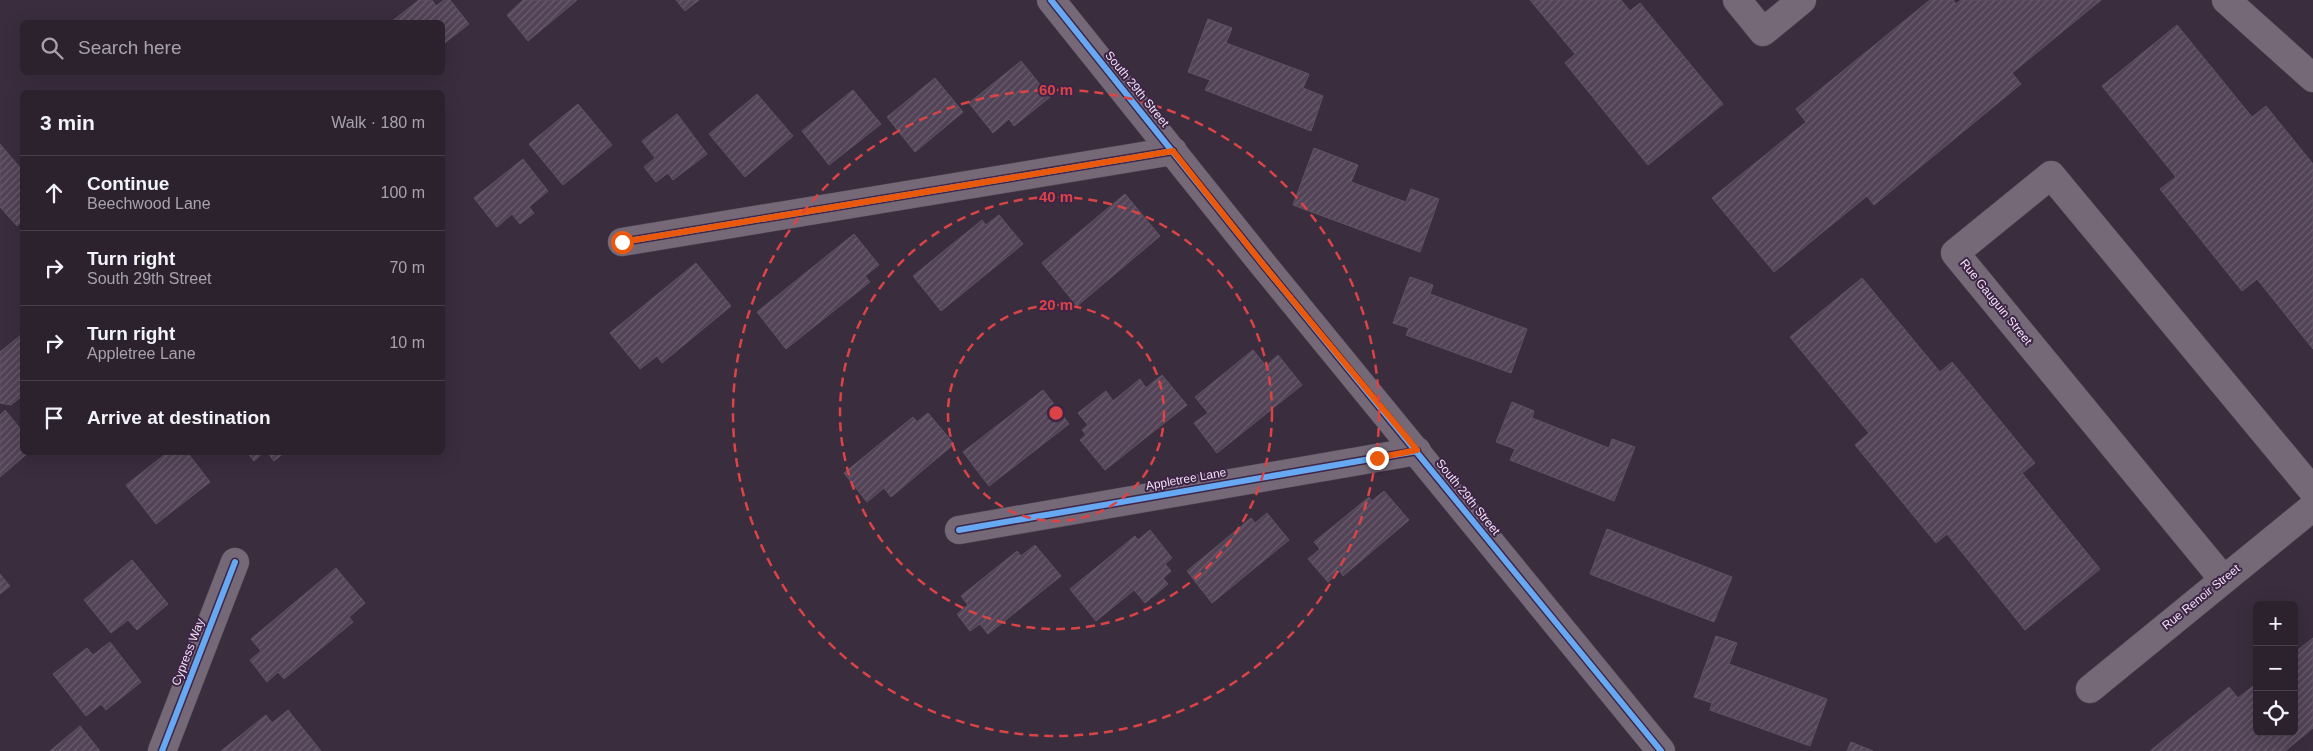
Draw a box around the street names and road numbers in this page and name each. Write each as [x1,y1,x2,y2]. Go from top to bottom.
street label: South 29th Street [1102,48,1172,130]
street label: Rue Gauguin Street [1957,256,2035,348]
street label: South 29th Street [1433,456,1503,538]
street label: Appletree Lane [1145,465,1228,493]
street label: Rue Renoir Street [2159,561,2243,633]
street label: Cypress Way [169,616,207,688]

